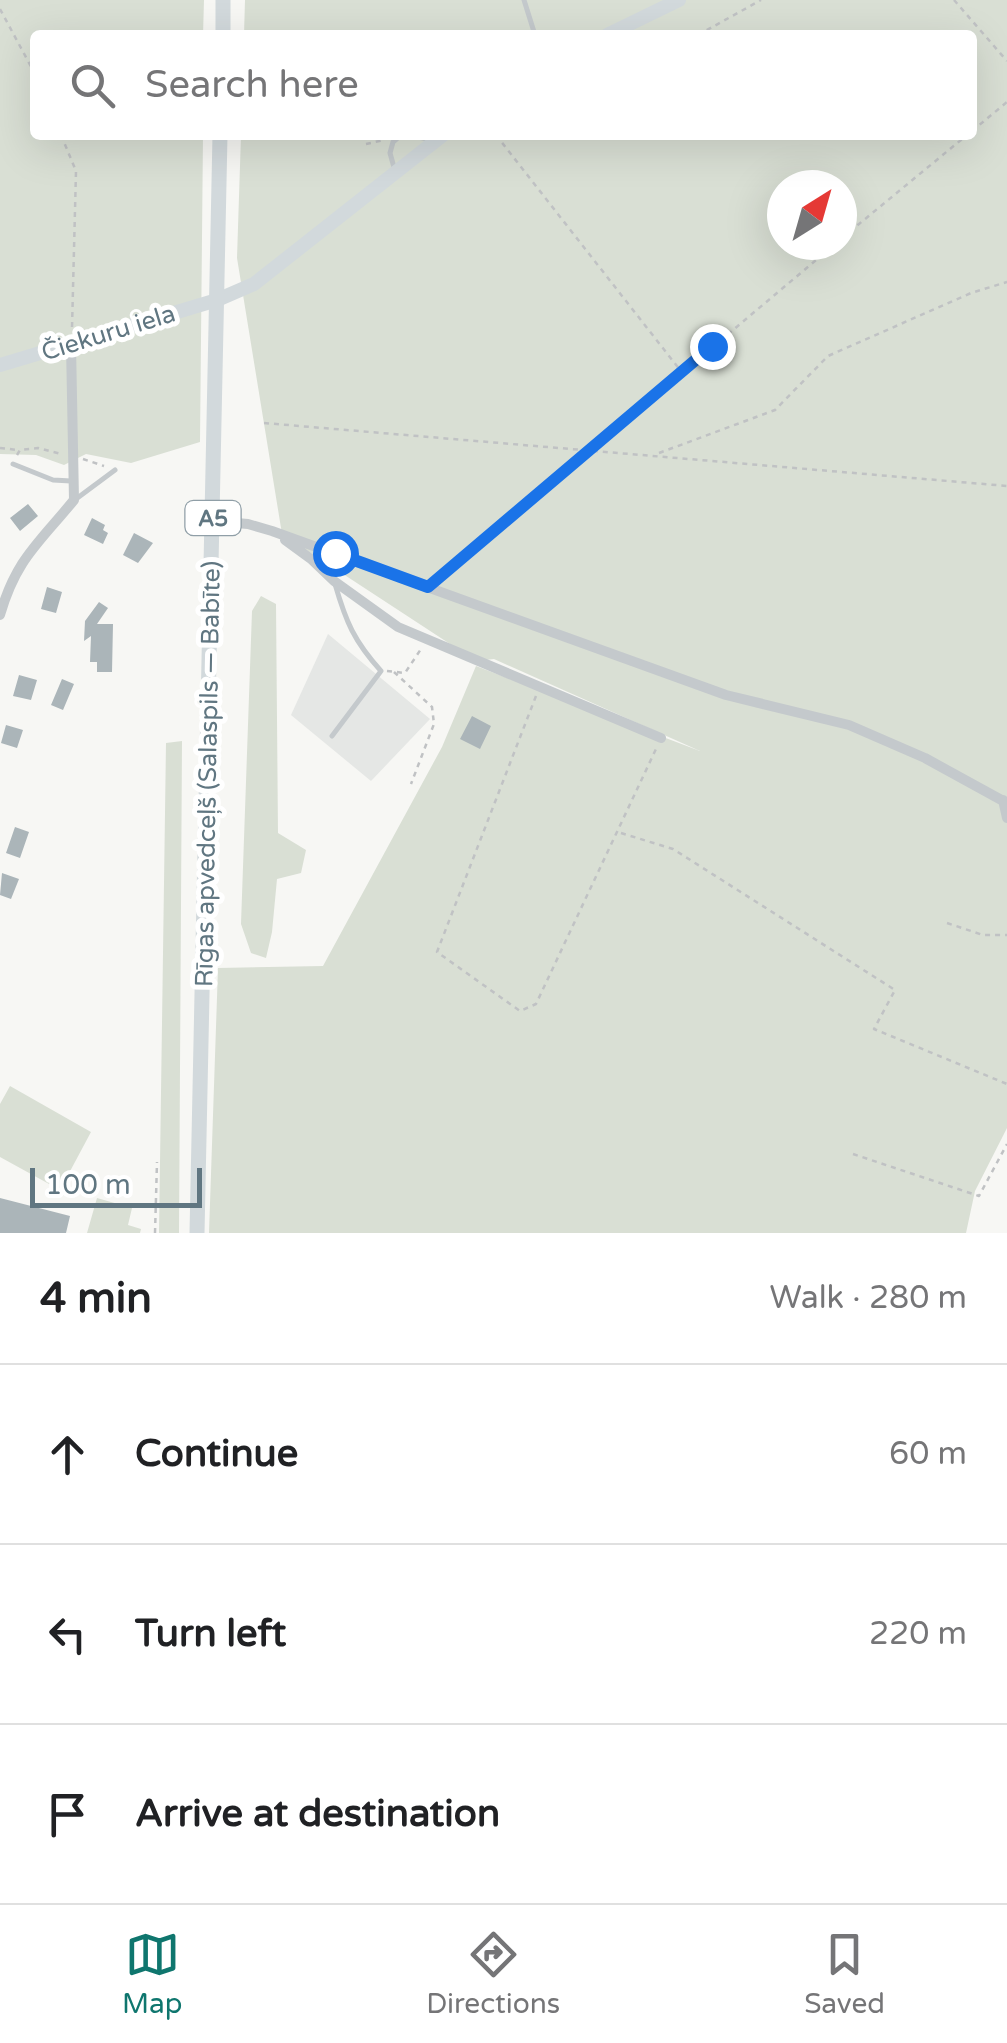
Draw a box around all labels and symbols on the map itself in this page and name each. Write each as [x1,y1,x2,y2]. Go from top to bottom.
north arrow [767,170,857,260]
street label: Čiekuru iela [38,298,179,368]
route end [690,324,736,370]
road number: A5 [186,501,240,535]
route start [313,531,359,577]
street label: Rīgas apvedceļš (Salaspils — Babīte) [189,561,227,987]
scale bar [30,1163,202,1208]

